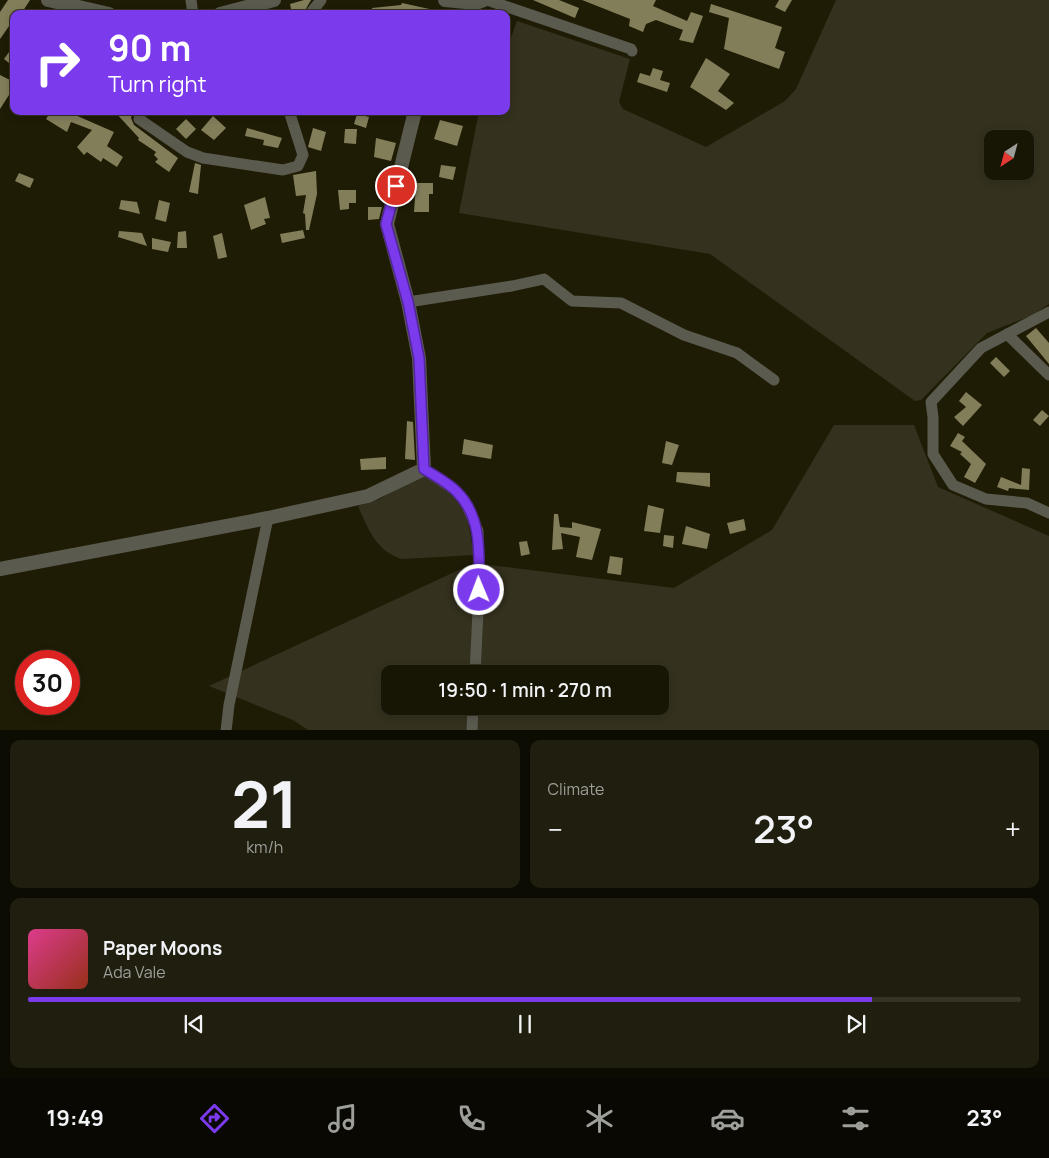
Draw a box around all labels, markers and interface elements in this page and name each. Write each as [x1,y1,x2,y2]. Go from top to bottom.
text: 90 m [108,24,191,72]
icon: right [25,30,90,95]
text: Turn right [108,69,206,99]
north arrow [984,130,1034,180]
map controls [984,130,1034,180]
pin [375,165,417,207]
icon: arrive [382,172,410,200]
position arrow [452,563,504,615]
speed limit sign: 30 [15,650,80,715]
text: 19:50 · 1 min · 270 m [438,677,612,703]
text: 21 [231,759,298,848]
text: Climate [548,778,604,800]
text: 23° [753,802,814,854]
text: − [548,810,563,848]
text: + [1005,810,1021,848]
text: km/h [246,836,283,858]
text: Paper Moons [103,935,222,961]
text: Ada Vale [103,961,166,983]
icon: previous [180,1010,208,1038]
icon: pause [511,1010,539,1038]
icon: next [842,1010,870,1038]
icon: directions [197,1101,232,1136]
icon: music [325,1101,360,1136]
icon: phone [454,1101,489,1136]
icon: climate [582,1101,617,1136]
icon: car [710,1101,745,1136]
icon: filters [838,1101,873,1136]
text: 19:49 [47,1103,104,1133]
text: 23° [967,1103,1002,1133]

